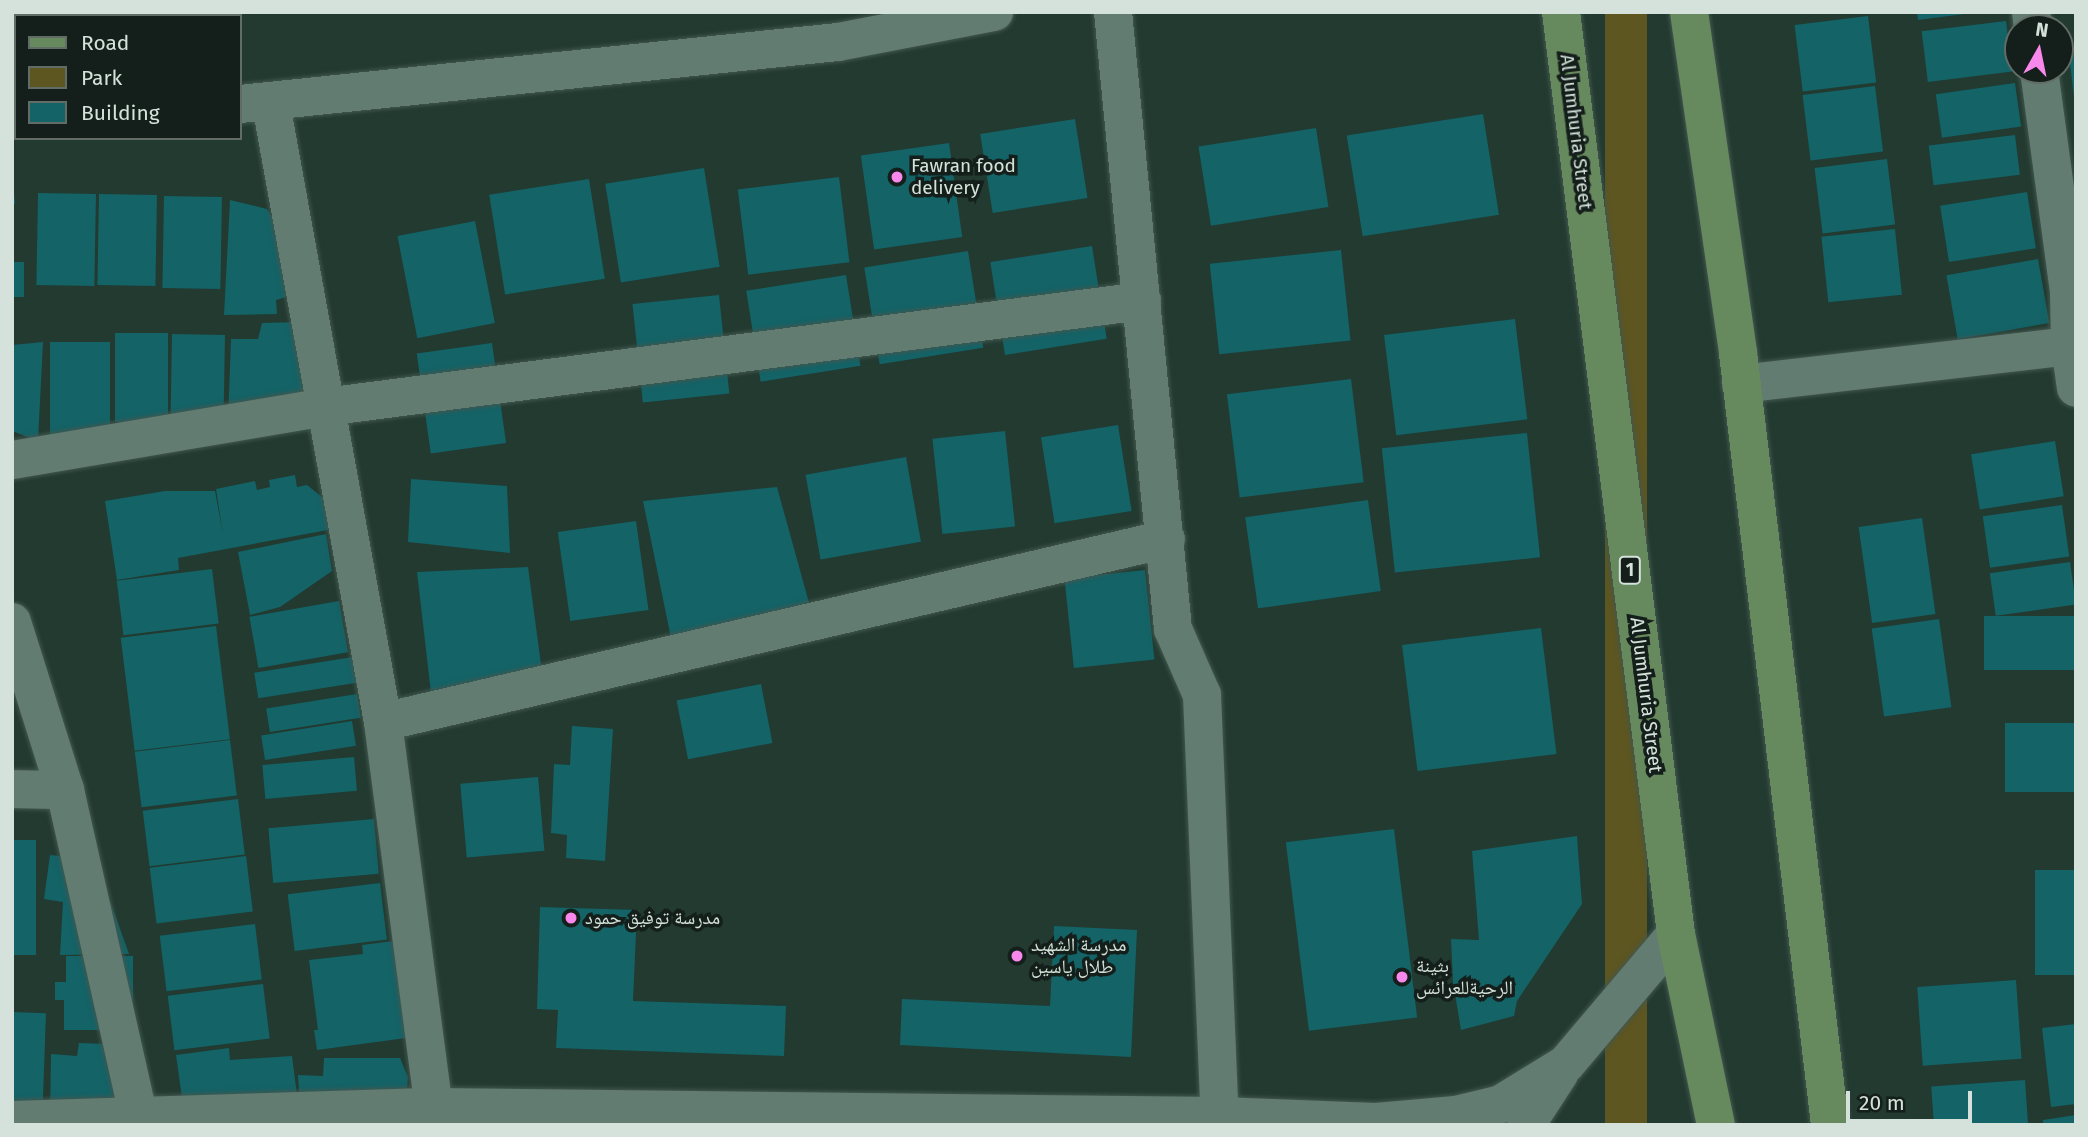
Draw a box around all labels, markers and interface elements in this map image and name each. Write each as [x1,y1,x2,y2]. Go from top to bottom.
legend [14,14,242,140]
north arrow [2004,14,2074,84]
text: N [2034,17,2050,42]
text: Road [81,30,129,56]
street label: Al Jumhuria Street [1555,53,1597,211]
text: Park [81,65,122,91]
text: Building [81,100,160,126]
place label: Fawran food delivery [911,155,1016,199]
marker: Fawran food delivery [889,169,905,185]
road number: 1 [1618,556,1642,584]
street label: Al Jumhuria Street [1625,616,1667,774]
place label: مدرسة توفيق حمود [585,907,720,929]
marker: مدرسة توفيق حمود [563,910,579,926]
place label: مدرسة الشهيد طلال ياسين [1031,934,1126,978]
marker: مدرسة الشهيد طلال ياسين [1009,948,1025,964]
place label: بثينة الرحيةللعرائس [1416,955,1513,999]
marker: بثينة الرحيةللعرائس [1394,969,1410,985]
scale bar [1850,1078,1976,1122]
text: 20 m [1859,1090,1905,1116]

